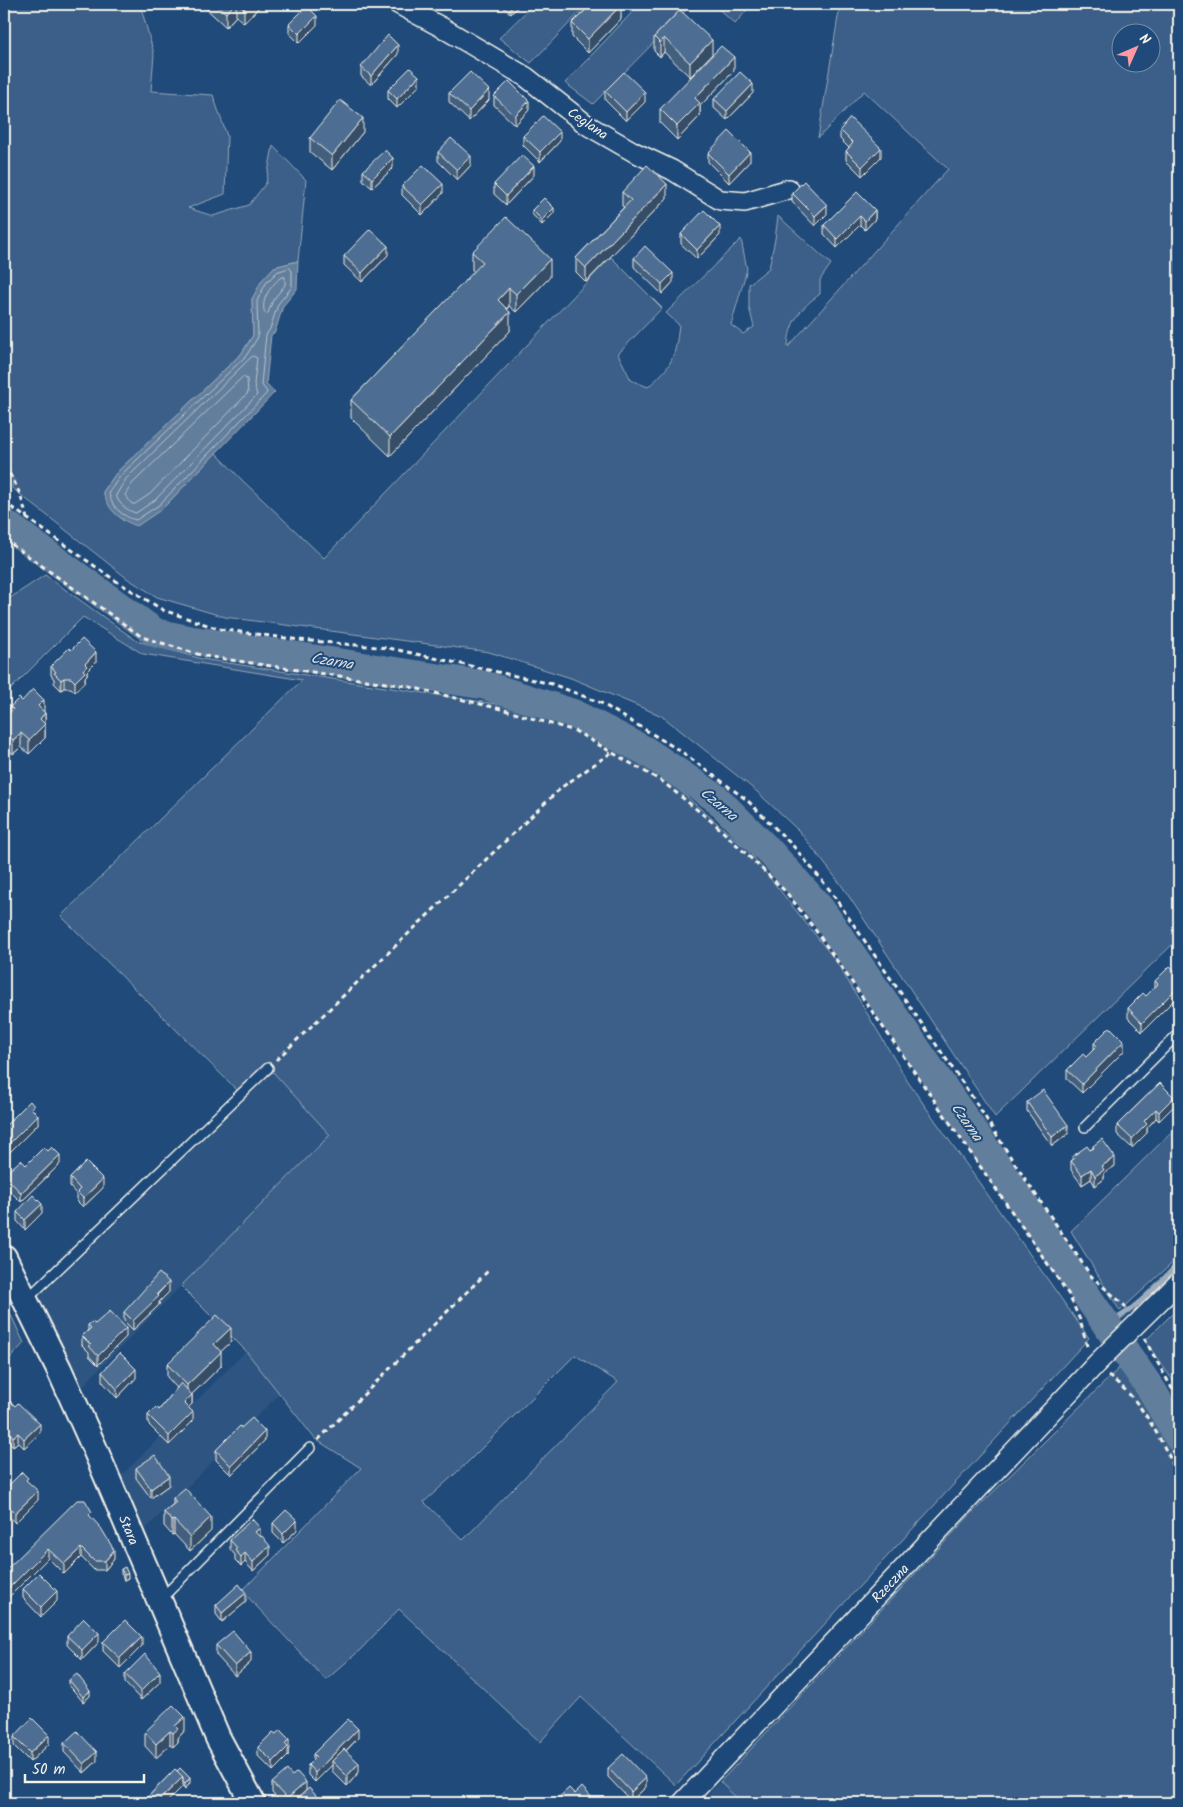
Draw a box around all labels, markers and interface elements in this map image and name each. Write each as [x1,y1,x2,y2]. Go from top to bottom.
north arrow [1110,22,1160,72]
text: N [1134,29,1156,51]
street label: Ceglana [562,102,612,146]
water label: Czarna [309,647,356,677]
water label: Czarna [694,782,743,828]
water label: Czarna [944,1098,989,1148]
street label: Stara [112,1512,144,1549]
street label: Rzeczna [867,1559,915,1608]
scale bar [25,1752,144,1784]
text: 50 m [32,1758,66,1782]

